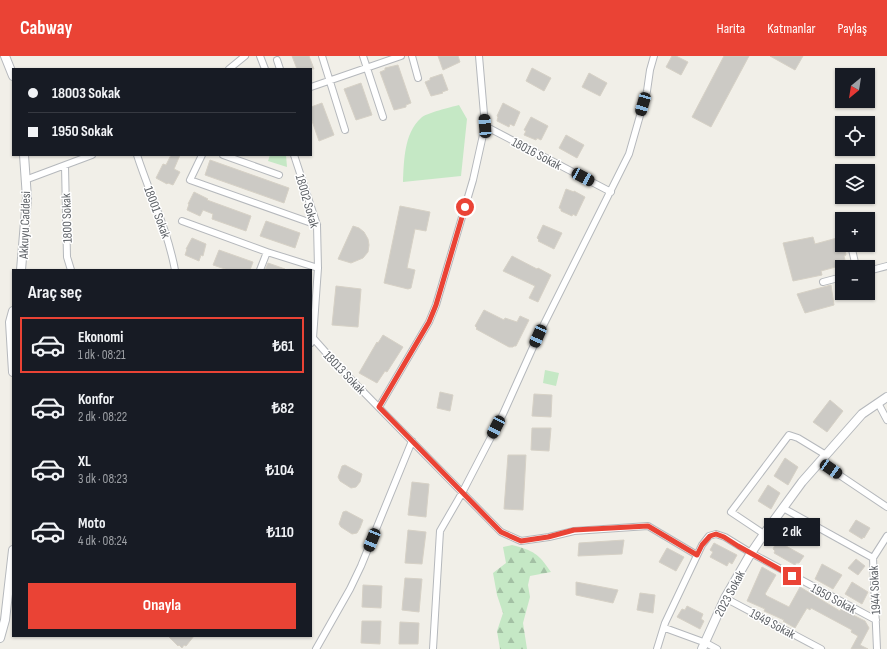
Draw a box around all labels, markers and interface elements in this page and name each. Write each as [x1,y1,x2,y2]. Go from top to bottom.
text: Cabway [20,17,72,40]
text: Harita [717,20,745,37]
text: Katmanlar [767,20,816,37]
text: Paylaş [838,20,867,37]
north arrow [835,68,875,108]
map controls [835,68,875,300]
text: 18003 Sokak [52,84,120,103]
car [634,91,652,117]
car [478,114,492,138]
button: locate [835,116,875,156]
text: 1950 Sokak [52,122,113,141]
street label: 18016 Sokak [509,134,564,174]
button: layers [835,164,875,204]
car [570,166,596,188]
street label: 18002 Sokak [292,173,322,230]
street label: 18001 Sokak [140,184,174,241]
street label: Akkuyu Caddesi [16,191,34,260]
street label: 1800 Sokak [58,193,76,243]
route start [456,198,474,216]
button: + [835,212,875,252]
button: − [835,260,875,300]
text: Araç seç [28,282,82,303]
car [528,323,548,349]
icon: car [30,327,66,363]
text: Ekonomi [78,328,123,347]
text: ₺61 [272,337,294,356]
text: 1 dk · 08:21 [78,347,126,363]
street label: 18013 Sokak [320,348,369,398]
icon: car [30,389,66,425]
text: Konfor [78,390,114,409]
text: ₺82 [272,399,294,418]
text: 2 dk · 08:22 [78,409,127,425]
car [485,414,507,440]
icon: car [30,451,66,487]
text: XL [78,452,91,471]
car [818,457,844,481]
text: ₺104 [265,461,294,480]
text: 3 dk · 08:23 [78,471,127,487]
icon: car [30,513,66,549]
text: Moto [78,514,105,533]
callout: 2 dk [764,518,820,546]
text: ₺110 [267,523,294,542]
text: 2 dk [783,524,801,540]
car [362,527,382,553]
text: 4 dk · 08:24 [78,533,127,549]
street label: 1944 Sokak [866,565,884,615]
route end [783,567,801,585]
street label: 2023 Sokak [711,568,749,619]
street label: 1950 Sokak [808,580,859,618]
button: Onayla [28,583,296,629]
street label: 1949 Sokak [747,605,798,643]

